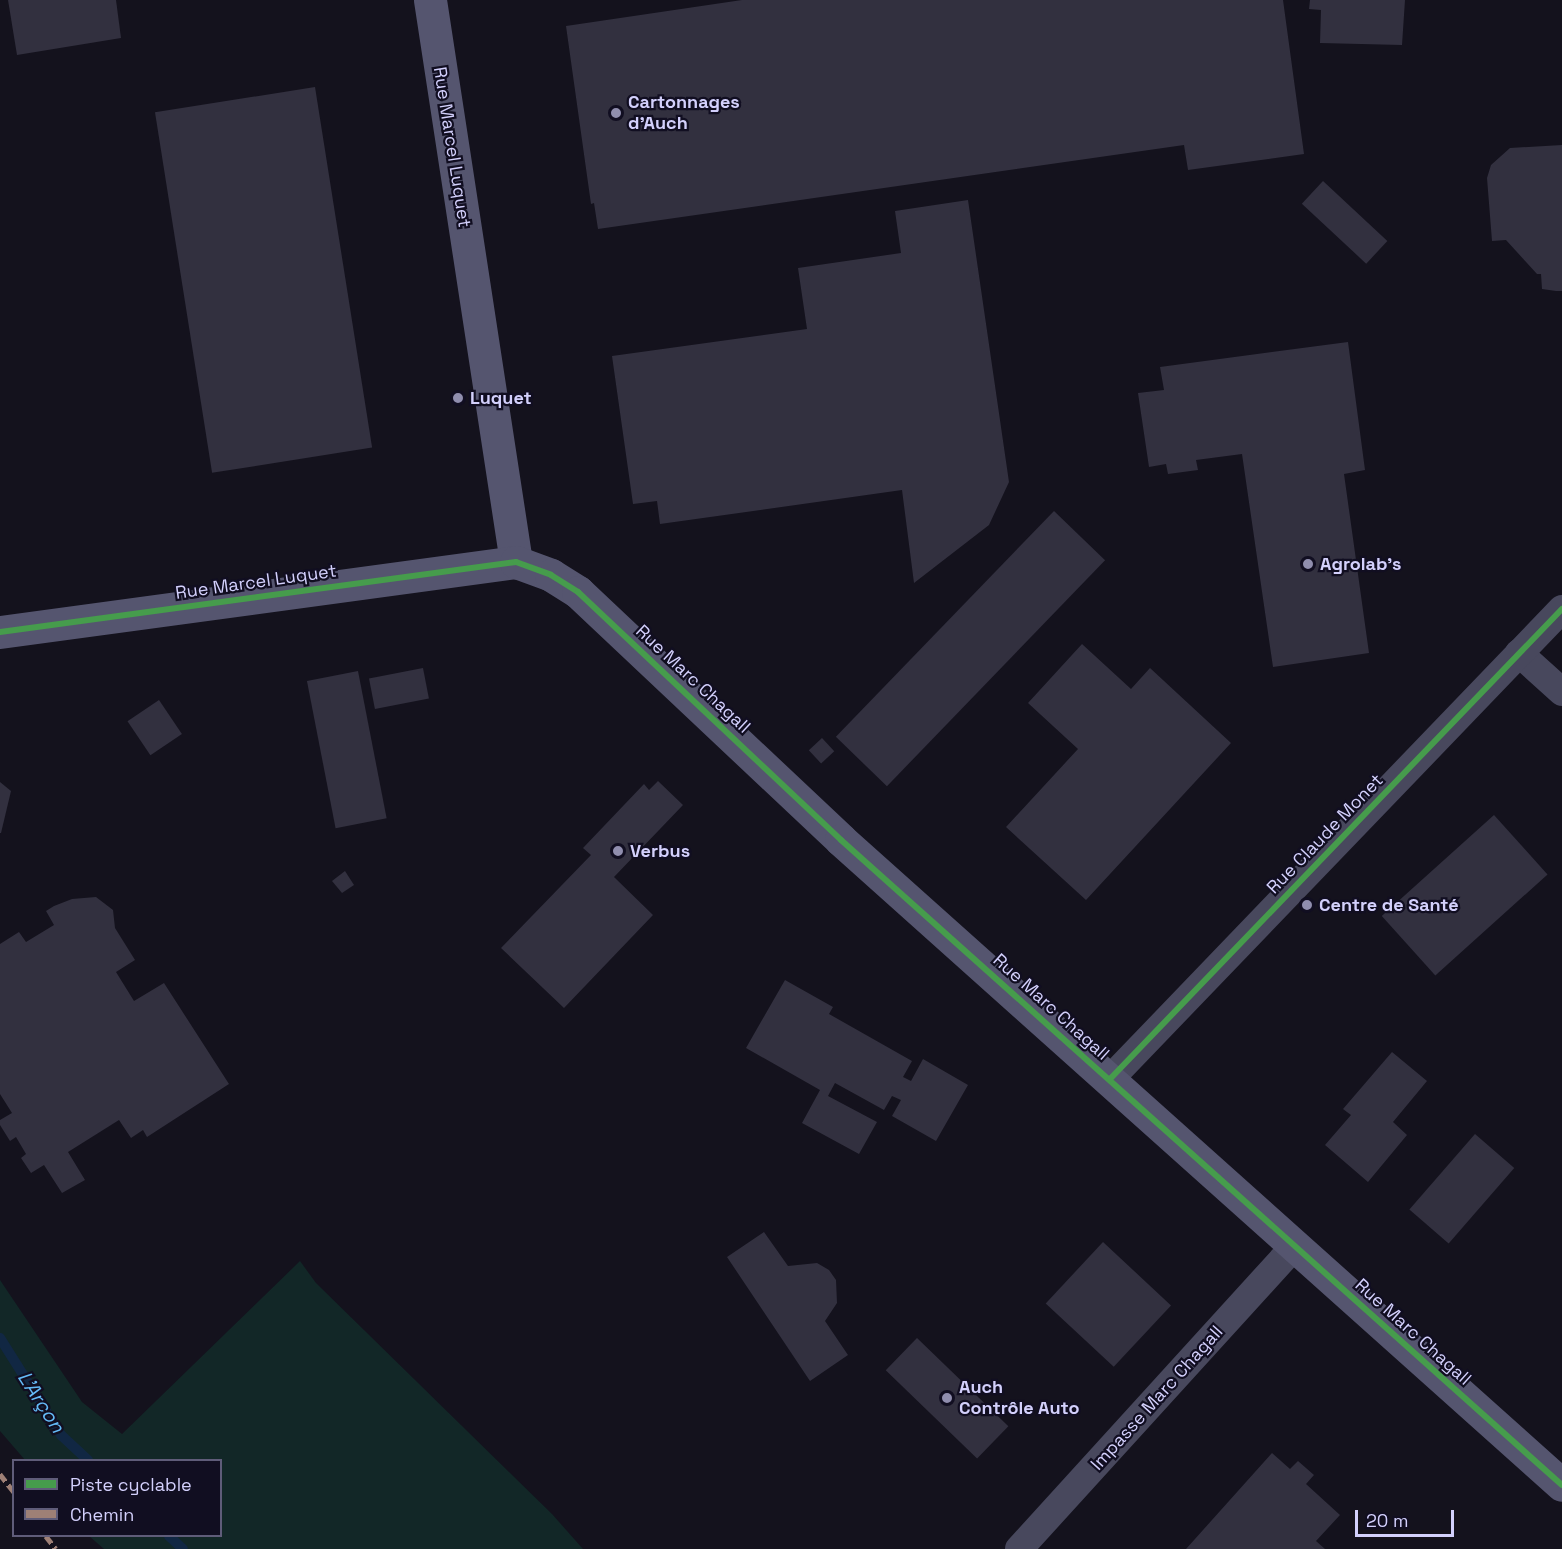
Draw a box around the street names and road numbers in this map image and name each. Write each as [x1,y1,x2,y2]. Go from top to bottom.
street label: Rue Marcel Luquet [429,65,475,229]
street label: Rue Marcel Luquet [174,560,338,604]
street label: Rue Marc Chagall [631,620,755,738]
street label: Rue Claude Monet [1262,770,1388,898]
street label: Rue Marc Chagall [988,949,1114,1065]
street label: Rue Marc Chagall [1350,1274,1476,1390]
street label: Impasse Marc Chagall [1086,1321,1228,1475]

